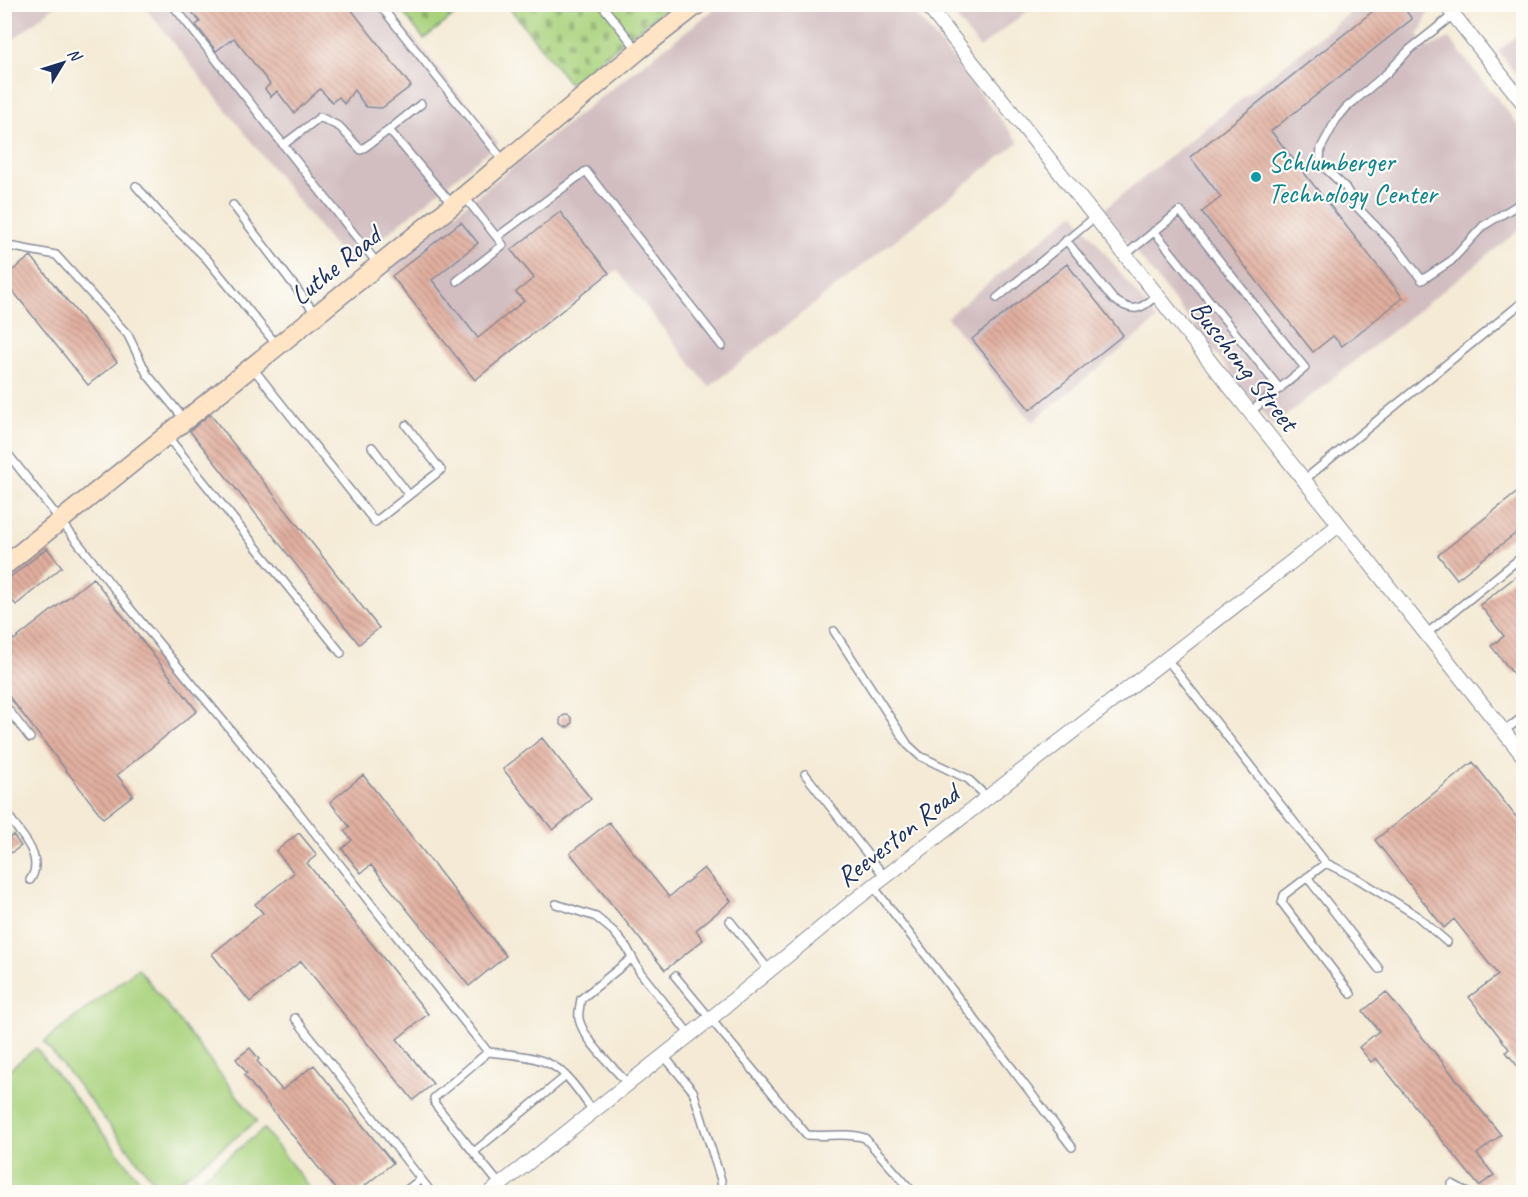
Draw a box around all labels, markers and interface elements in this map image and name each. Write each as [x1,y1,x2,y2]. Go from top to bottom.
north arrow [33,33,93,93]
text: N [63,44,87,67]
place label: Schlumberger Technology Center [1268,144,1439,211]
marker: Schlumberger Technology Center [1249,170,1263,184]
street label: Luthe Road [283,216,391,312]
street label: Buschong Street [1183,293,1308,440]
street label: Reeveston Road [829,774,969,894]

